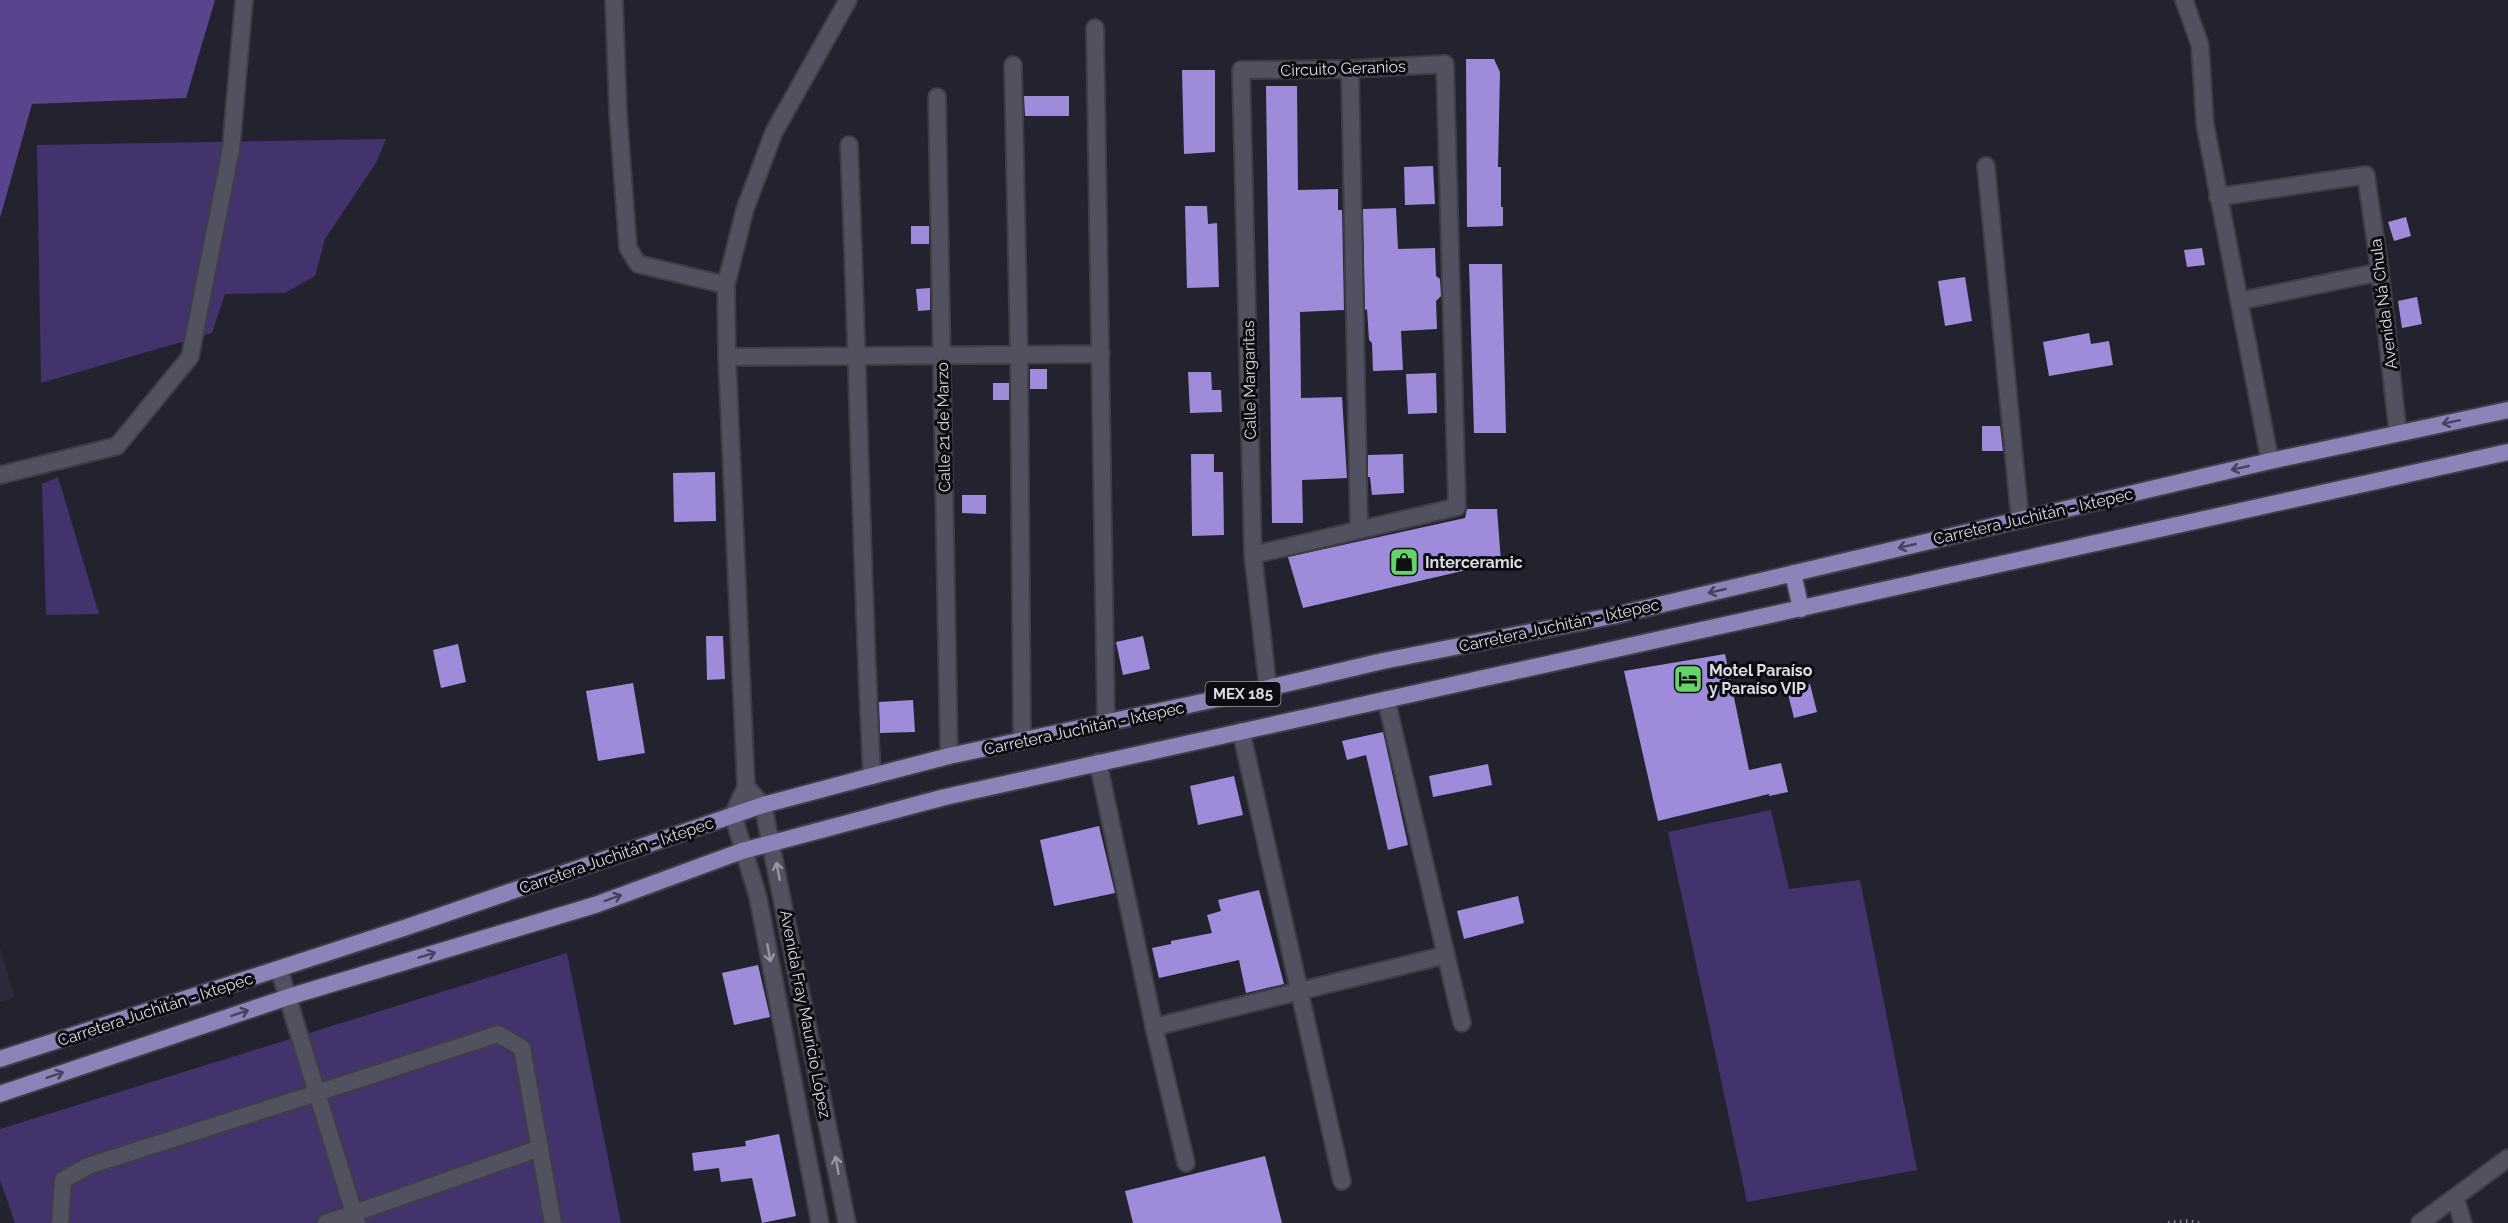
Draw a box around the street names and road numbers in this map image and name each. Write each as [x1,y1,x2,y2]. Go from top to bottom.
street label: Circuito Geranios [1280,57,1406,80]
street label: Avenida Ná Chula [2366,238,2401,370]
street label: Calle Margaritas [1239,320,1260,440]
street label: Calle 21 de Marzo [933,362,954,492]
street label: Carretera Juchitán - Ixtepec [1931,484,2135,549]
street label: Carretera Juchitán - Ixtepec [1457,595,1661,656]
road number: MEX 185 [1206,682,1280,706]
street label: Carretera Juchitán - Ixtepec [982,698,1186,759]
street label: Carretera Juchitán - Ixtepec [516,813,716,898]
street label: Avenida Fray Mauricio López [776,908,835,1120]
street label: Carretera Juchitán - Ixtepec [55,969,255,1050]

